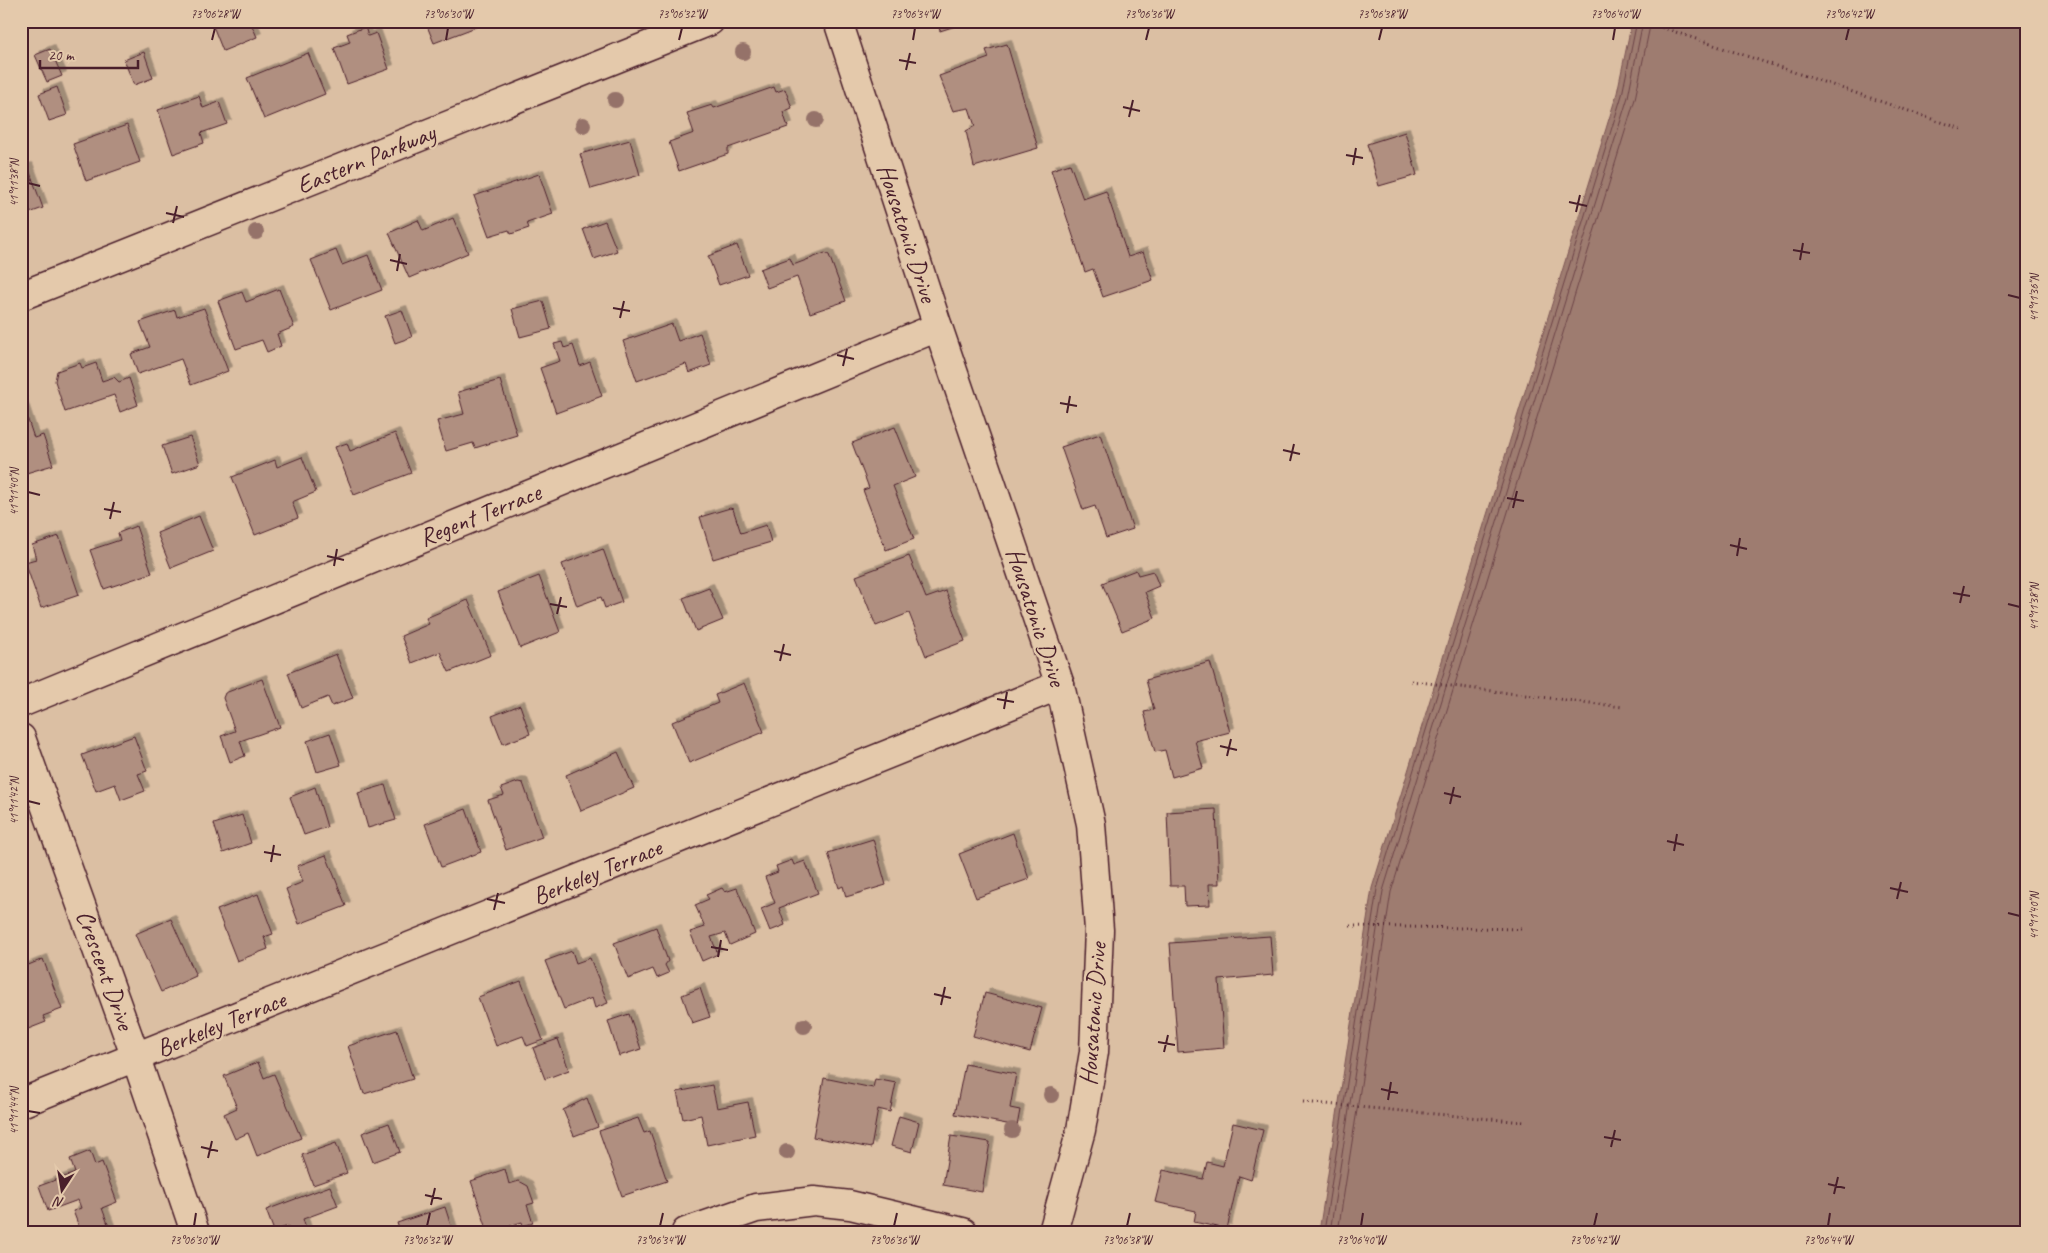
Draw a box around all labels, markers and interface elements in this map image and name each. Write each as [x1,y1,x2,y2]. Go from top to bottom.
text: 73°06'28"W [191,6,242,22]
text: 73°06'30"W [424,6,475,22]
text: 73°06'32"W [658,6,709,22]
text: 73°06'34"W [891,6,942,22]
text: 73°06'36"W [1125,6,1176,22]
text: 73°06'38"W [1358,6,1409,22]
text: 73°06'40"W [1591,6,1642,22]
text: 73°06'42"W [1825,6,1876,22]
scale bar [40,38,138,70]
text: 20 m [48,46,75,65]
street label: Eastern Parkway [292,116,441,201]
text: 41°11'38"N [6,158,22,207]
street label: Housatonic Drive [870,160,945,308]
text: 41°11'36"N [2026,273,2042,322]
text: 41°11'40"N [6,467,22,516]
street label: Regent Terrace [415,475,547,554]
street label: Housatonic Drive [999,544,1074,692]
text: 41°11'38"N [2026,582,2042,631]
text: 41°11'42"N [6,776,22,825]
street label: Berkeley Terrace [528,831,668,912]
text: 41°11'40"N [2026,891,2042,940]
street label: Crescent Drive [69,906,142,1036]
street label: Housatonic Drive [1072,939,1114,1087]
street label: Berkeley Terrace [152,983,292,1064]
text: 41°11'44"N [6,1086,22,1135]
north arrow [38,1166,88,1216]
text: N [51,1193,65,1211]
text: 73°06'30"W [170,1232,221,1248]
text: 73°06'32"W [403,1232,454,1248]
text: 73°06'34"W [636,1232,687,1248]
text: 73°06'36"W [870,1232,921,1248]
text: 73°06'38"W [1103,1232,1154,1248]
text: 73°06'40"W [1337,1232,1388,1248]
text: 73°06'42"W [1570,1232,1621,1248]
text: 73°06'44"W [1804,1232,1855,1248]

